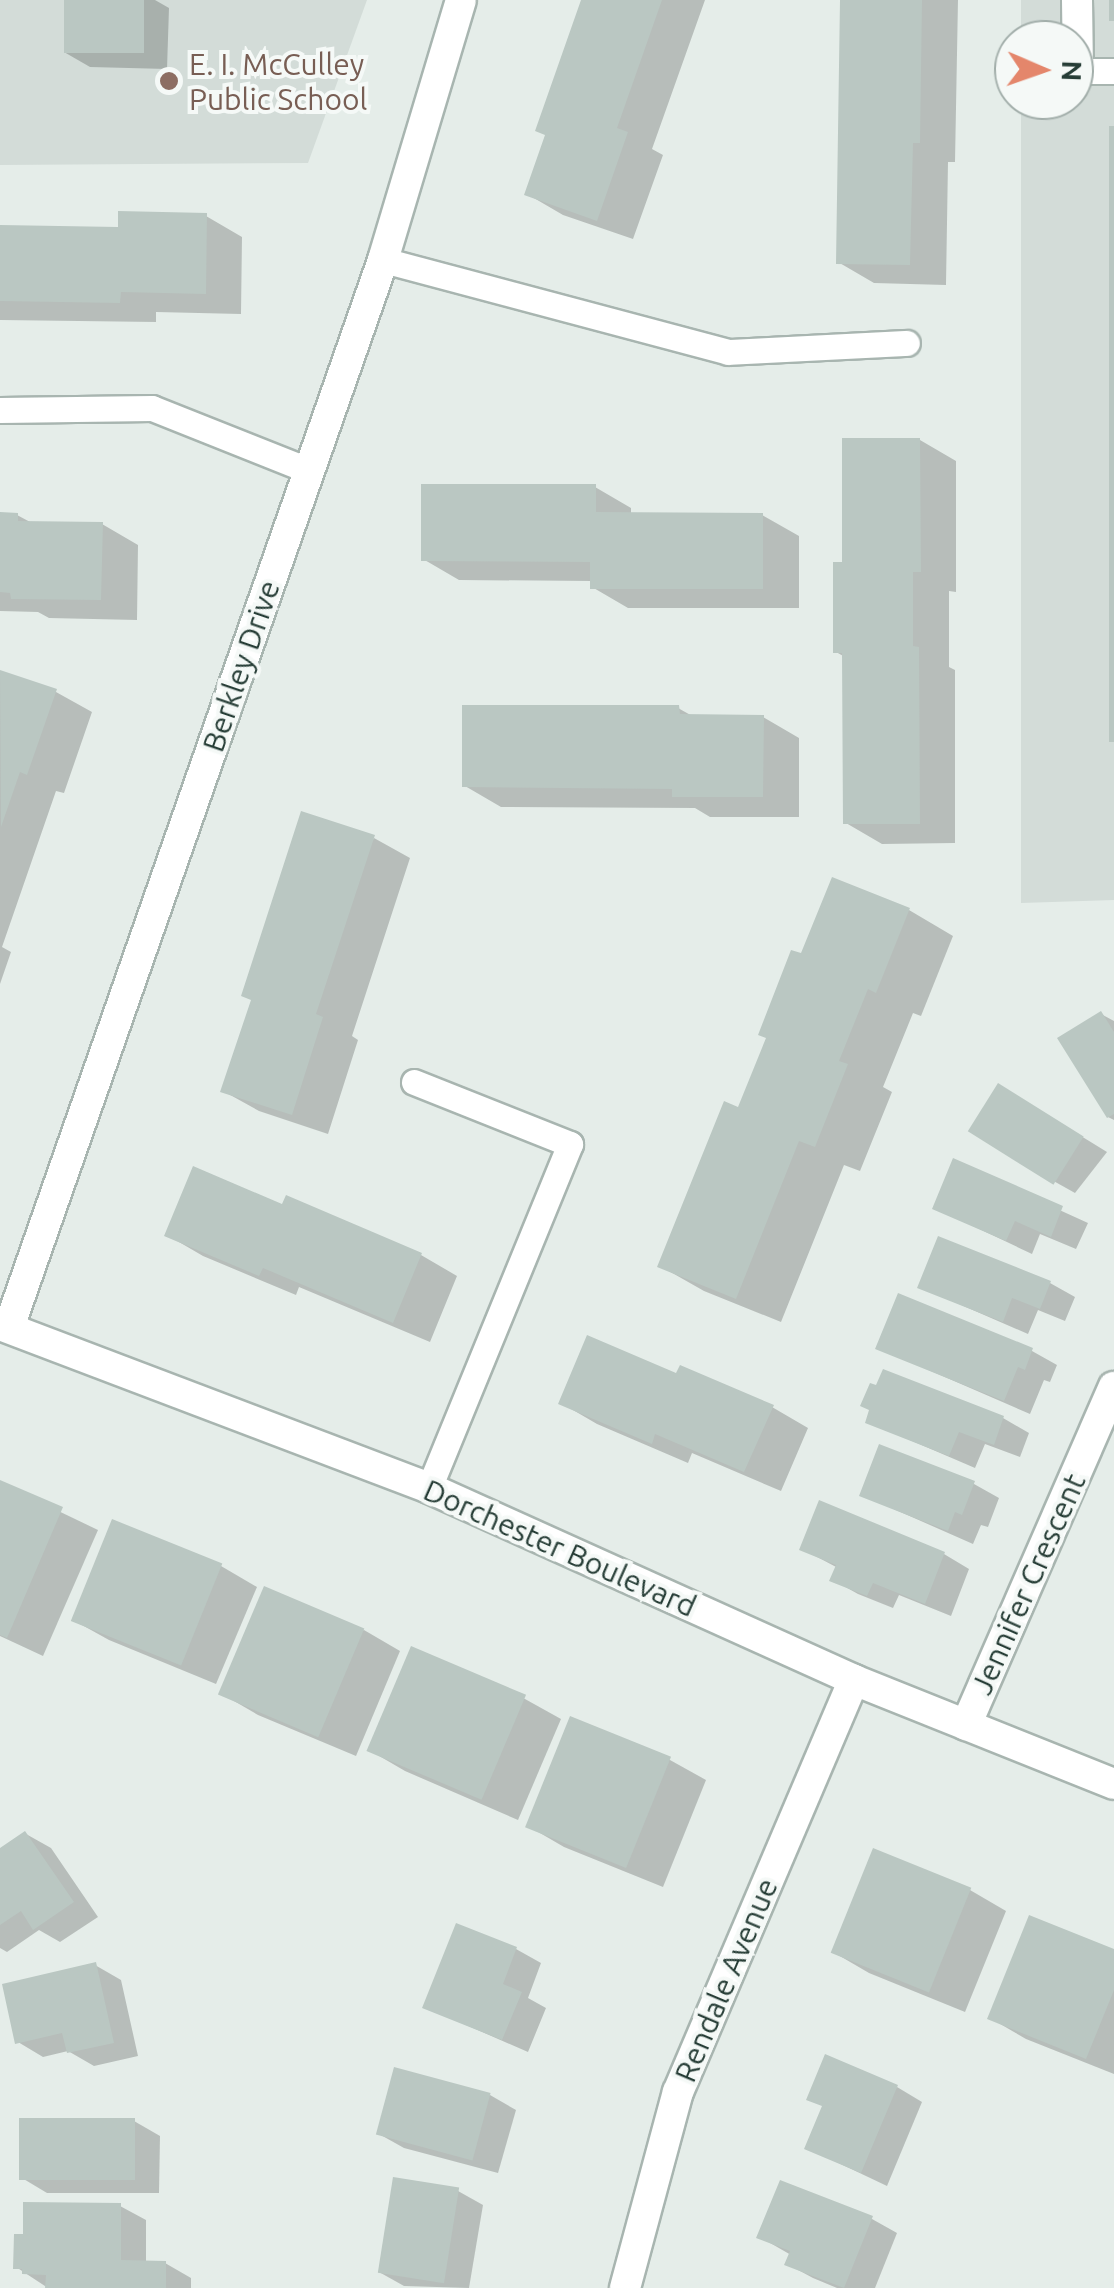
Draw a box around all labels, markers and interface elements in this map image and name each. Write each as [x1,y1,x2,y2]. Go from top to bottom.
north arrow [994,20,1094,120]
place label: E. I. McCulley Public School [189,46,367,116]
text: N [1057,60,1088,82]
marker: E. I. McCulley Public School [158,70,180,92]
street label: Berkley Drive [195,576,287,756]
street label: Jennifer Crescent [963,1468,1093,1700]
street label: Dorchester Boulevard [418,1472,702,1624]
street label: Rendale Avenue [667,1873,785,2087]

